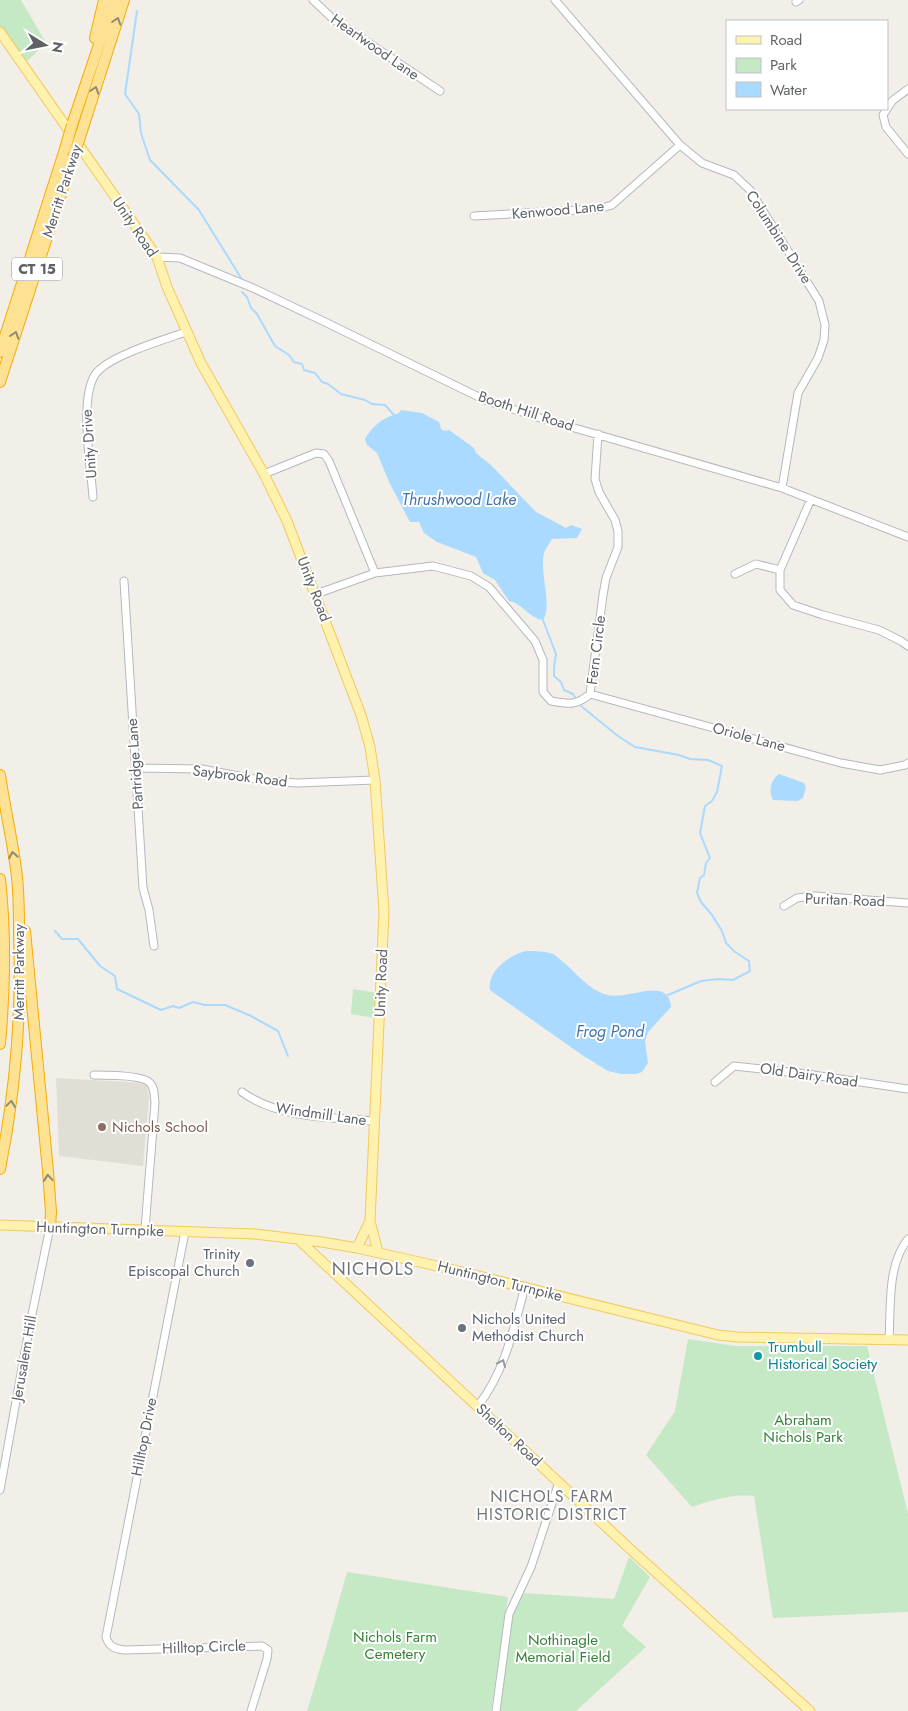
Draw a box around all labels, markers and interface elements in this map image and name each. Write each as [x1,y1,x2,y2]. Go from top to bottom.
street label: Heartwood Lane [326,8,424,86]
one-way arrow [112,18,122,26]
north arrow [20,20,70,70]
legend [726,20,888,110]
text: Road [770,29,802,51]
text: N [47,40,69,54]
text: Park [770,54,797,76]
text: Water [770,79,808,101]
one-way arrow [89,86,99,95]
street label: Merritt Parkway [37,141,88,240]
street label: Columbine Drive [741,186,818,288]
street label: Unity Road [107,193,163,261]
street label: Kenwood Lane [511,195,605,225]
road number: CT 15 [12,258,62,280]
one-way arrow [9,332,19,340]
street label: Booth Hill Road [475,385,577,437]
street label: Unity Drive [76,408,102,479]
water label: Thrushwood Lake [402,488,516,511]
street label: Unity Road [292,553,336,625]
street label: Fern Circle [581,614,611,686]
street label: Partridge Lane [121,717,149,810]
street label: Oriole Lane [710,717,788,757]
street label: Saybrook Road [191,759,289,793]
one-way arrow [9,850,19,859]
street label: Puritan Road [804,888,886,912]
street label: Merritt Parkway [8,923,30,1020]
street label: Unity Road [369,949,393,1017]
water label: Frog Pond [576,1020,645,1043]
street label: Old Dairy Road [759,1057,859,1093]
street label: Windmill Lane [274,1097,368,1131]
one-way arrow [6,1099,16,1108]
place label: Nichols School [112,1116,208,1138]
marker: Nichols School [96,1121,108,1133]
one-way arrow [43,1174,54,1182]
street label: Huntington Turnpike [36,1216,165,1242]
place label: Trinity Episcopal Church [128,1243,240,1282]
street label: Huntington Turnpike [435,1255,565,1307]
district label: NICHOLS [332,1256,414,1282]
marker: Trinity Episcopal Church [244,1257,256,1269]
place label: Nichols United Methodist Church [472,1308,584,1347]
street label: Jerusalem Hill [5,1313,42,1404]
marker: Nichols United Methodist Church [456,1322,468,1334]
place label: Trumbull Historical Society [768,1336,878,1375]
marker: Trumbull Historical Society [752,1350,764,1362]
one-way arrow [495,1359,506,1368]
street label: Hilltop Drive [126,1396,162,1478]
street label: Shelton Road [471,1398,547,1472]
park label: Abraham Nichols Park [763,1409,843,1448]
district label: NICHOLS FARM HISTORIC DISTRICT [477,1485,627,1526]
park label: Nichols Farm Cemetery [353,1626,437,1665]
park label: Nothinagle Memorial Field [515,1629,611,1668]
street label: Hilltop Circle [162,1635,247,1659]

